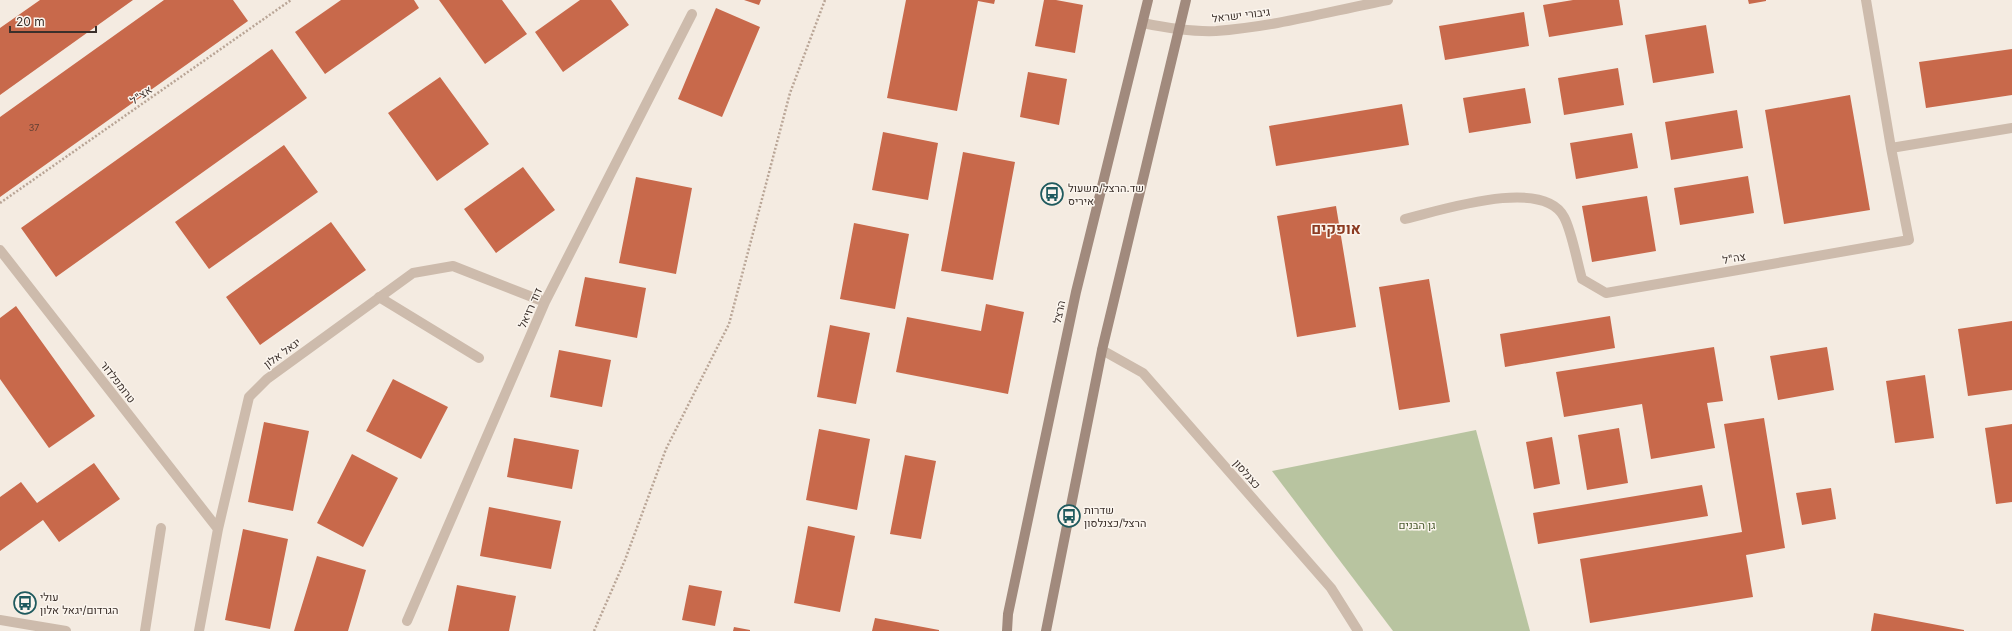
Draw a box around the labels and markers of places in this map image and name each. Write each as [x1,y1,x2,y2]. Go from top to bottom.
bus stop icon: שד.הרצל/משעול איריס [1039,181,1065,207]
place label: שד.הרצל/משעול איריס [1068,181,1144,208]
bus stop icon: שדרות הרצל/כצנלסון [1056,503,1082,529]
place label: שדרות הרצל/כצנלסון [1084,503,1146,530]
bus stop icon: עולי הגרדום/יגאל אלון [12,590,38,616]
place label: עולי הגרדום/יגאל אלון [40,590,119,617]

